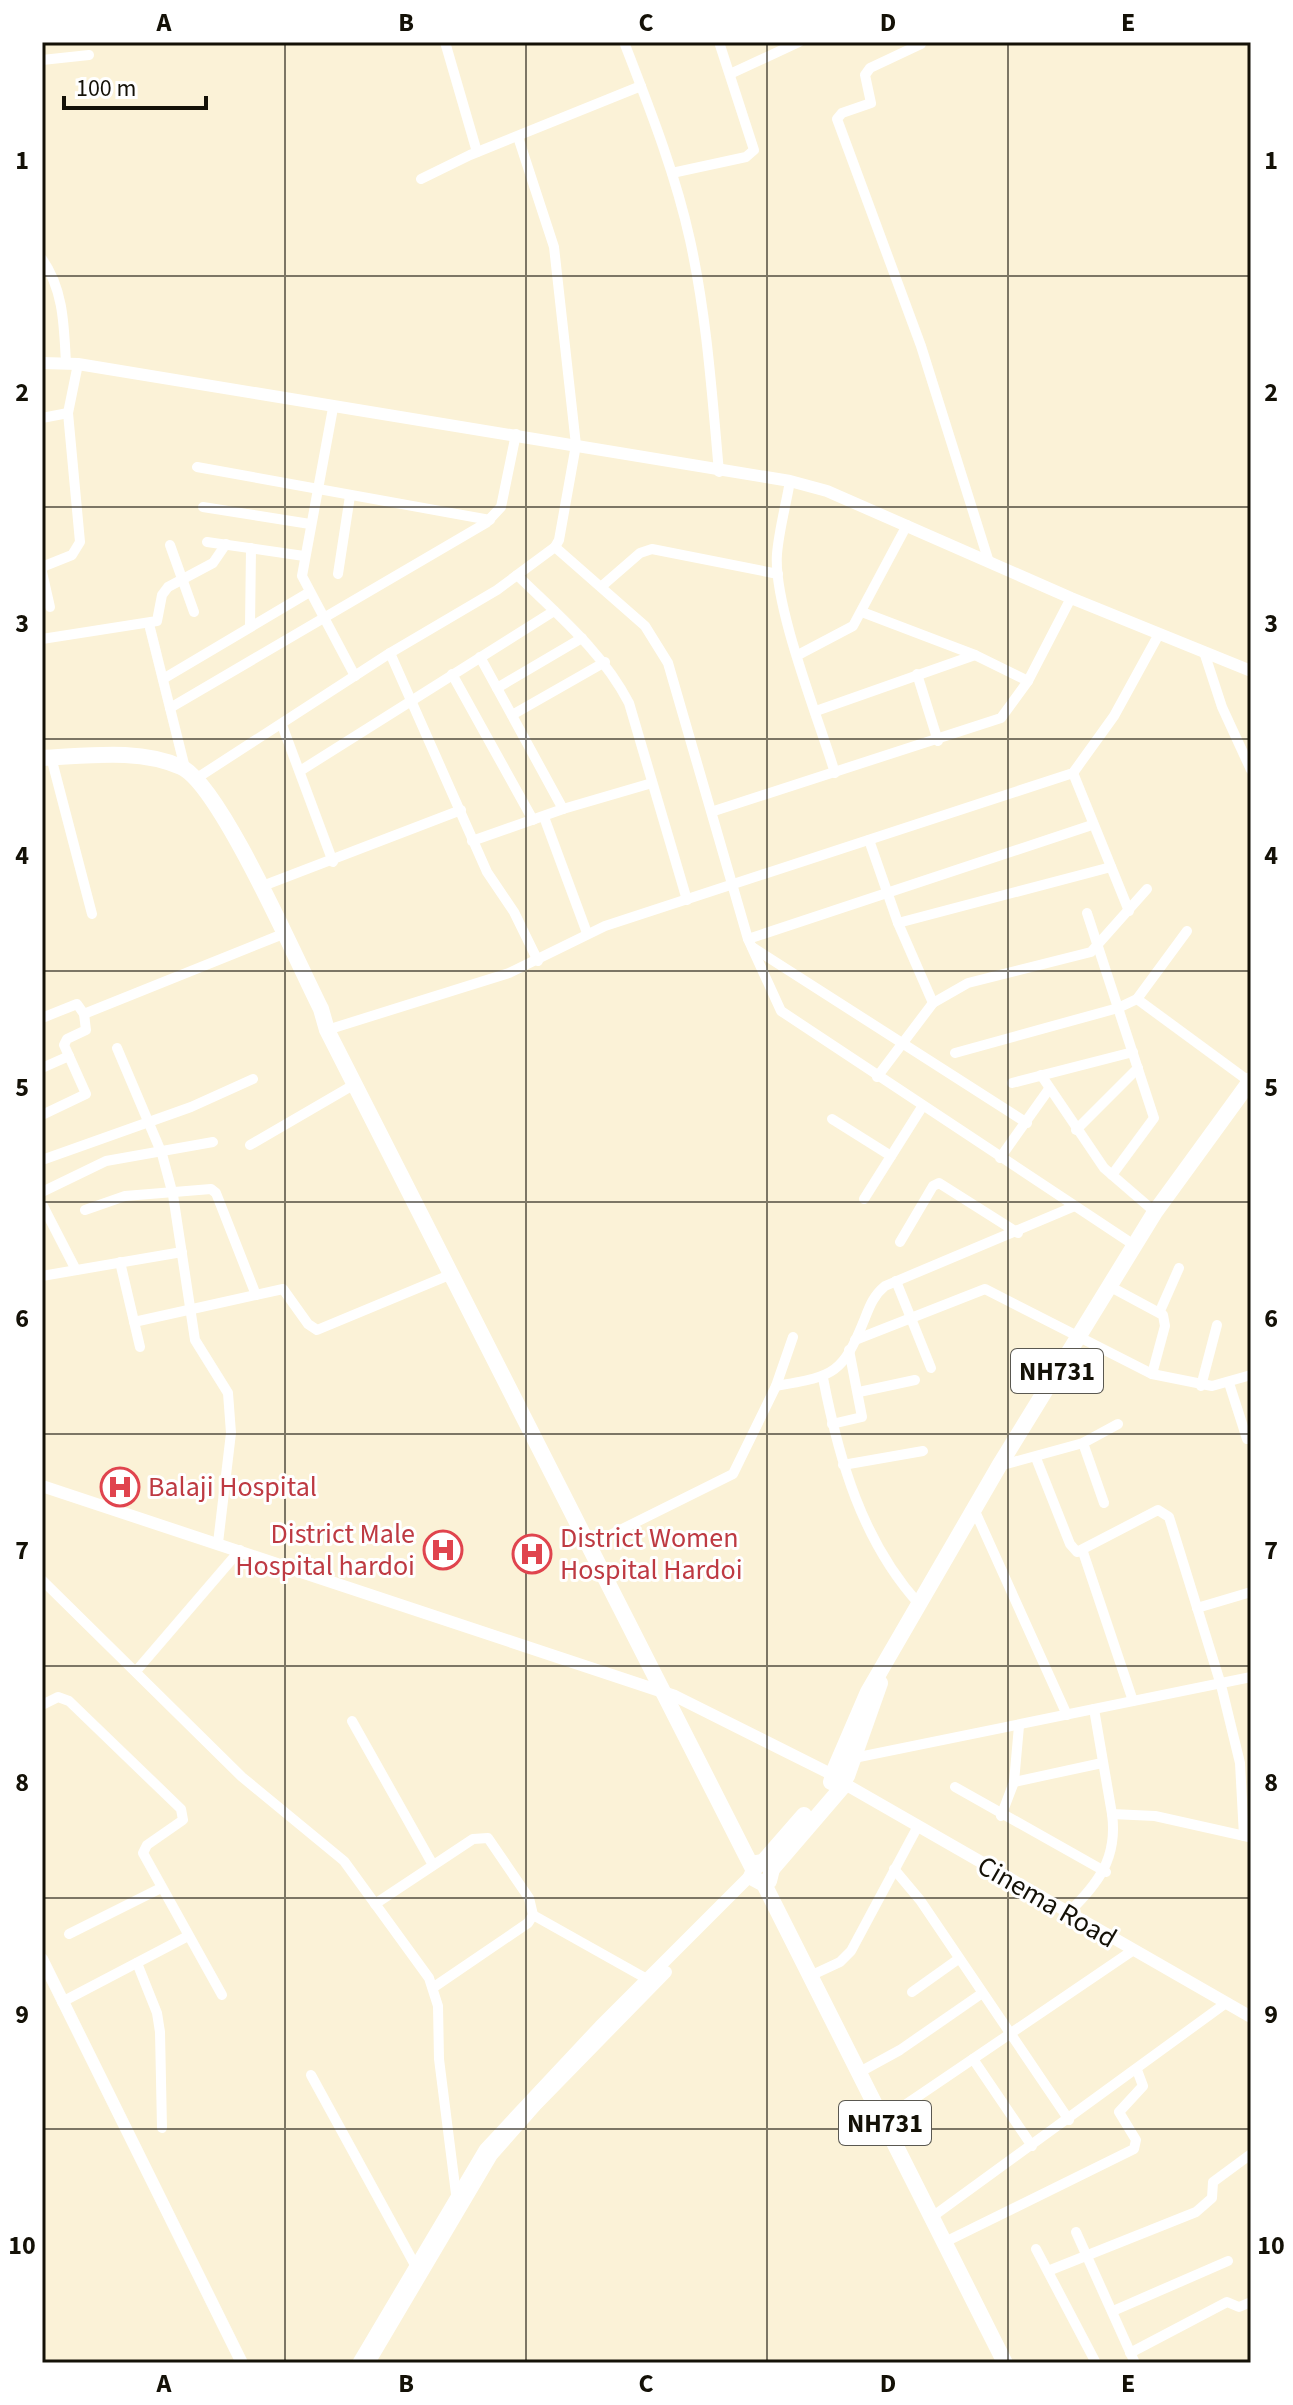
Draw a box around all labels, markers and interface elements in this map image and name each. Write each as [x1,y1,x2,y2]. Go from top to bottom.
text: A [156,4,173,41]
text: B [398,4,414,41]
text: C [638,4,654,41]
text: D [880,4,896,41]
text: E [1121,4,1135,41]
scale bar [64,60,206,110]
text: 100 m [76,71,136,106]
text: 1 [15,142,29,179]
text: 1 [1264,142,1278,179]
text: 2 [15,374,29,411]
text: 2 [1264,374,1278,411]
text: 3 [15,605,29,642]
text: 3 [1264,605,1278,642]
text: 4 [15,837,29,874]
text: 4 [1264,837,1278,874]
text: 5 [15,1069,29,1106]
text: 5 [1264,1069,1278,1106]
text: 6 [15,1300,29,1337]
text: 6 [1264,1300,1278,1337]
road number: NH731 [1011,1349,1103,1393]
hospital icon: Balaji Hospital [99,1466,141,1508]
place label: Balaji Hospital [148,1467,317,1507]
place label: District Male Hospital hardoi [235,1514,415,1586]
place label: District Women Hospital Hardoi [560,1518,743,1590]
hospital icon: District Male Hospital hardoi [422,1529,464,1571]
text: 7 [15,1532,29,1569]
text: 7 [1264,1532,1278,1569]
hospital icon: District Women Hospital Hardoi [511,1533,553,1575]
text: 8 [15,1764,29,1801]
text: 8 [1264,1764,1278,1801]
street label: Cinema Road [970,1846,1124,1958]
text: 9 [15,1996,29,2033]
text: 9 [1264,1996,1278,2033]
road number: NH731 [839,2101,931,2145]
text: 10 [8,2227,36,2264]
text: 10 [1257,2227,1285,2264]
text: A [156,2365,173,2402]
text: B [398,2365,414,2402]
text: C [638,2365,654,2402]
text: D [880,2365,896,2402]
text: E [1121,2365,1135,2402]

